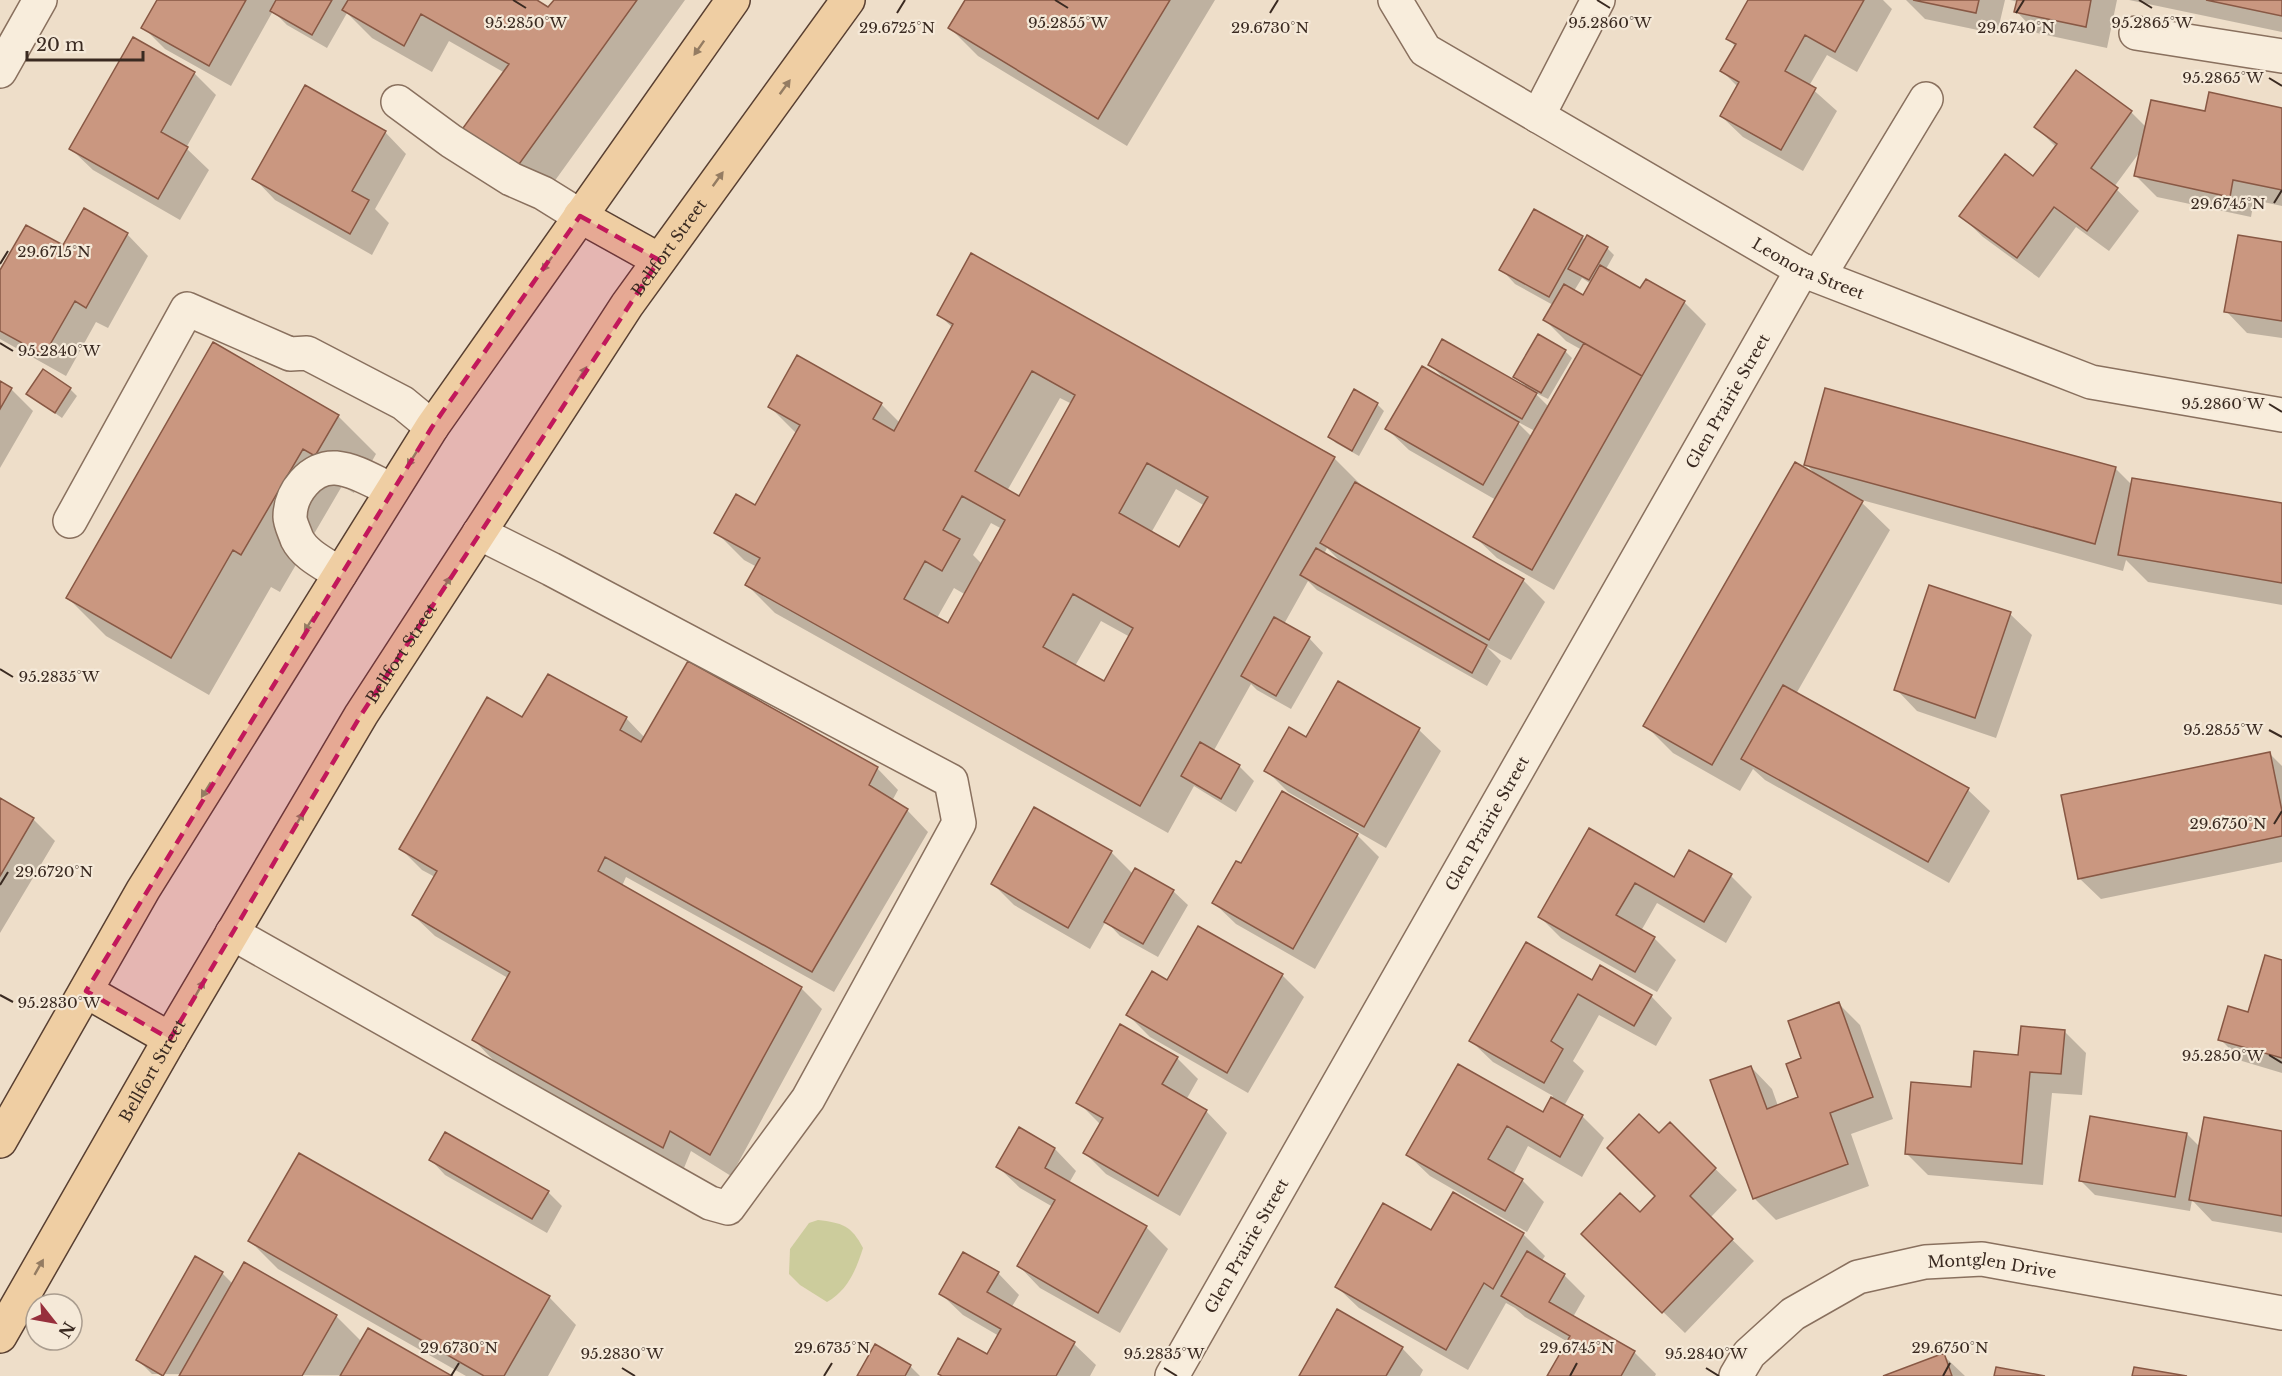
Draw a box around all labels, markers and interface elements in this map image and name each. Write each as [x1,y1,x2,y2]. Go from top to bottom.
text: 95.2850°W [485,13,568,32]
text: 95.2855°W [1028,13,1108,32]
text: 95.2860°W [1568,13,1652,32]
text: 95.2865°W [2111,13,2193,32]
text: 29.6725°N [859,18,935,37]
text: 29.6730°N [1231,18,1309,37]
text: 29.6740°N [1977,18,2055,37]
scale bar [27,24,142,62]
text: 20 m [36,34,84,56]
one-way arrow [693,39,705,55]
text: 95.2865°W [2182,68,2264,87]
one-way arrow [779,79,791,94]
one-way arrow [712,172,724,188]
text: 29.6745°N [2190,194,2266,213]
street label: Bellfort Street [627,195,711,300]
street label: Leonora Street [1749,233,1867,303]
text: 29.6715°N [17,242,91,261]
one-way arrow [541,256,553,271]
street label: Glen Prairie Street [1681,330,1774,472]
text: 95.2840°W [18,341,101,360]
one-way arrow [576,366,587,382]
text: 95.2860°W [2181,394,2265,413]
one-way arrow [407,451,418,467]
one-way arrow [441,576,452,592]
street label: Bellfort Street [361,599,441,707]
one-way arrow [303,616,314,632]
text: 95.2835°W [19,667,100,686]
text: 95.2855°W [2183,720,2263,739]
street label: Glen Prairie Street [1440,752,1533,894]
one-way arrow [200,781,211,798]
one-way arrow [293,812,304,828]
text: 29.6750°N [2189,814,2267,833]
text: 29.6720°N [15,862,93,881]
one-way arrow [194,980,205,996]
text: 95.2830°W [17,993,101,1012]
street label: Bellfort Street [115,1015,189,1125]
text: 95.2850°W [2182,1046,2265,1065]
street label: Glen Prairie Street [1200,1175,1293,1317]
street label: Montglen Drive [1927,1249,2058,1282]
one-way arrow [34,1258,44,1275]
north arrow [24,1292,84,1352]
text: N [54,1318,79,1341]
text: 29.6730°N [420,1338,498,1357]
text: 29.6735°N [794,1338,870,1357]
text: 29.6745°N [1539,1338,1615,1357]
text: 29.6750°N [1911,1338,1989,1357]
text: 95.2830°W [580,1344,664,1363]
text: 95.2835°W [1124,1344,1205,1363]
text: 95.2840°W [1665,1344,1748,1363]

